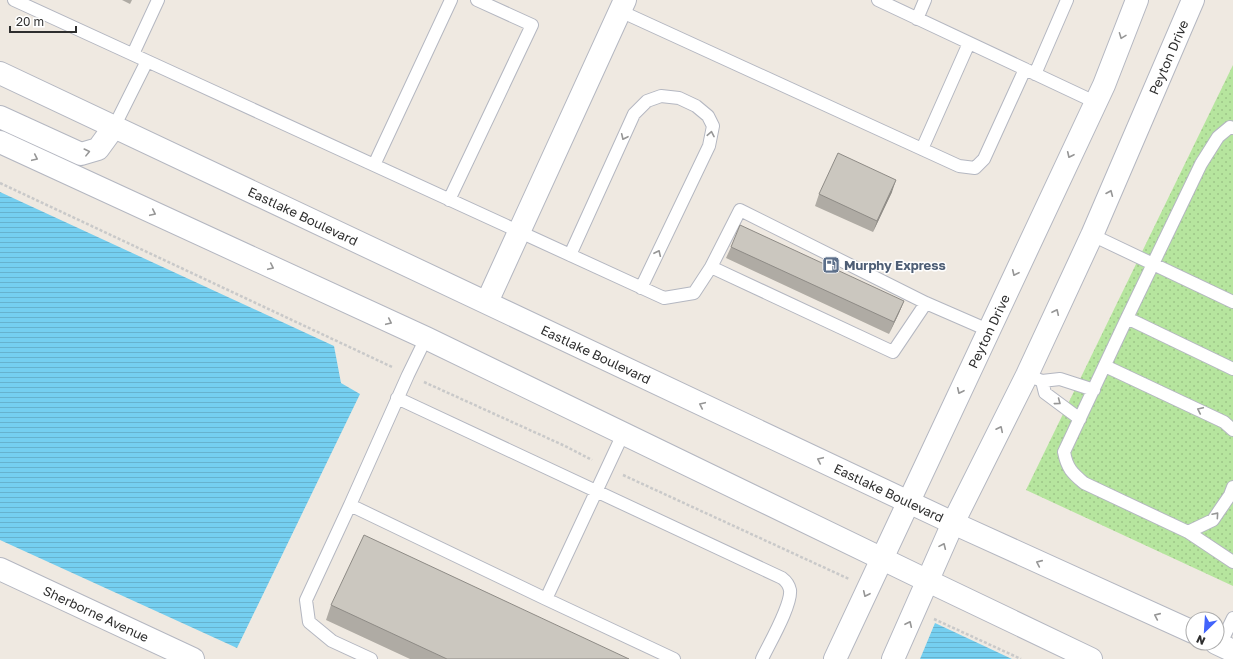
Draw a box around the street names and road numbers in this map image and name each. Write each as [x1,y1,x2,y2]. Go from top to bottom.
street label: Peyton Drive [1145,17,1192,97]
street label: Eastlake Boulevard [245,183,360,249]
street label: Peyton Drive [964,292,1013,371]
street label: Eastlake Boulevard [538,322,653,387]
street label: Eastlake Boulevard [831,460,946,525]
street label: Sherborne Avenue [41,582,151,645]

